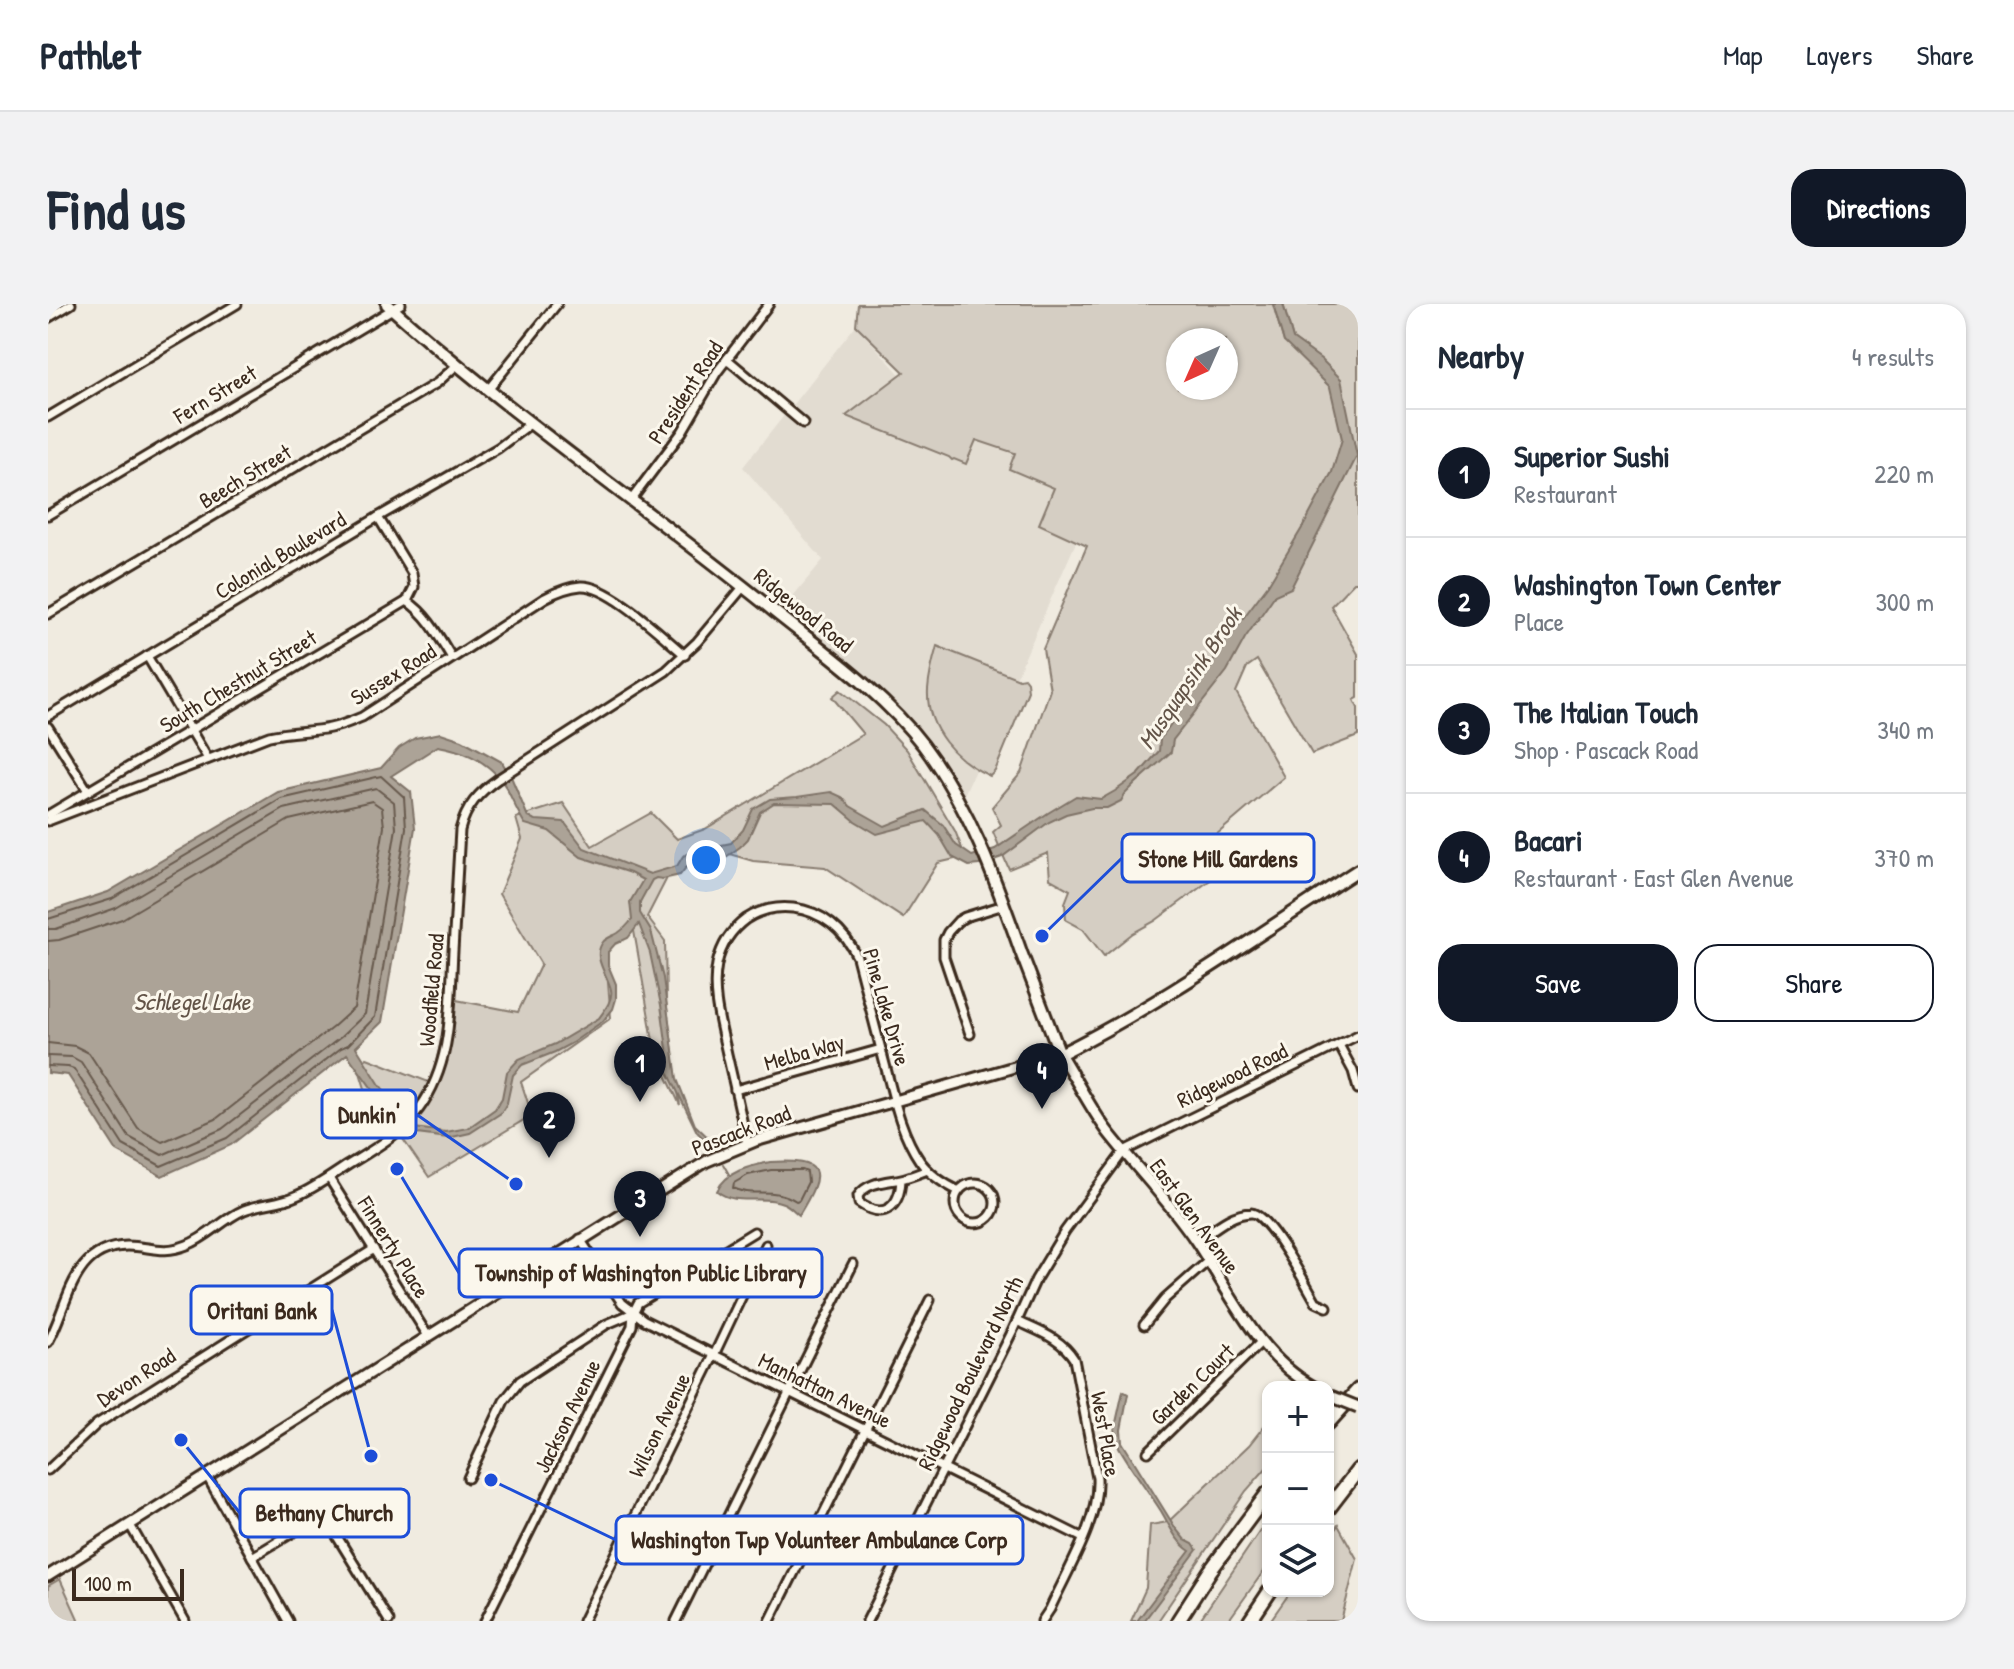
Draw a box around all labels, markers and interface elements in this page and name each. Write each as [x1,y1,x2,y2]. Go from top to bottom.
text: Pathlet [40,29,141,81]
text: Map [1723,36,1763,74]
text: Layers [1807,36,1872,74]
text: Share [1916,36,1974,74]
button: Directions [1791,169,1966,247]
text: Find us [48,171,186,246]
north arrow [1166,328,1238,400]
text: Nearby [1438,333,1524,379]
street label: President Road [641,334,730,449]
text: 4 results [1852,339,1934,374]
street label: Fern Street [167,357,262,431]
street label: Beech Street [193,436,297,515]
text: Superior Sushi [1514,436,1670,476]
text: 1 [1459,456,1469,491]
text: 220 m [1874,456,1934,491]
text: Restaurant [1514,476,1617,511]
street label: Colonial Boulevard [209,504,351,606]
street label: Ridgewood Road [748,561,860,660]
text: Washington Town Center [1514,564,1781,604]
text: 2 [1458,584,1470,619]
text: 300 m [1875,584,1934,619]
water label: Musquapsink Brook [1130,598,1251,755]
text: Place [1514,604,1564,639]
street label: South Chestnut Street [154,622,323,740]
street label: Sussex Road [345,636,442,712]
text: The Italian Touch [1514,692,1698,732]
text: 3 [1458,712,1470,747]
text: 340 m [1877,712,1934,747]
text: Shop · Pascack Road [1514,732,1698,767]
text: Bacari [1514,820,1583,860]
callout: Stone Mill Gardens [1122,834,1314,882]
your location [686,840,726,880]
text: 4 [1459,840,1469,875]
text: 370 m [1874,840,1934,875]
text: Stone Mill Gardens [1138,842,1298,874]
text: Restaurant · East Glen Avenue [1514,860,1794,895]
street label: Woodfield Road [411,932,451,1048]
button: Save [1438,944,1678,1022]
button: Share [1694,944,1934,1022]
street label: Pine Lake Drive [856,945,918,1069]
water label: Schlegel Lake [134,985,252,1018]
street label: Melba Way [760,1026,848,1078]
street label: Ridgewood Road [1172,1035,1293,1115]
pin: 1 [614,1036,666,1102]
pin: 4 [1016,1043,1068,1109]
callout: Dunkin' [322,1090,416,1138]
pin: 2 [523,1092,575,1158]
street label: Pascack Road [687,1097,795,1163]
text: Dunkin' [338,1098,400,1130]
street label: East Glen Avenue [1143,1152,1247,1280]
pin: 3 [614,1171,666,1237]
street label: Finnerty Place [350,1190,437,1304]
callout: Township of Washington Public Library [459,1249,822,1297]
text: Township of Washington Public Library [474,1256,807,1289]
street label: Ridgewood Boulevard North [910,1271,1030,1475]
callout: Oritani Bank [191,1286,332,1334]
text: Oritani Bank [207,1294,317,1326]
street label: Garden Court [1144,1336,1241,1432]
street label: Devon Road [91,1340,181,1414]
street label: Manhattan Avenue [754,1345,897,1435]
street label: Jackson Avenue [527,1354,607,1478]
street label: Wilson Avenue [621,1368,697,1482]
map controls [1262,1381,1334,1597]
button: + [1262,1381,1334,1453]
street label: West Place [1084,1389,1128,1479]
button: − [1262,1453,1334,1525]
callout: Bethany Church [240,1489,409,1537]
text: Bethany Church [255,1496,393,1529]
callout: Washington Twp Volunteer Ambulance Corp [616,1516,1023,1564]
text: Washington Twp Volunteer Ambulance Corp [631,1523,1008,1556]
button: layers [1262,1525,1334,1597]
scale bar [72,1565,184,1601]
text: 100 m [84,1568,132,1598]

